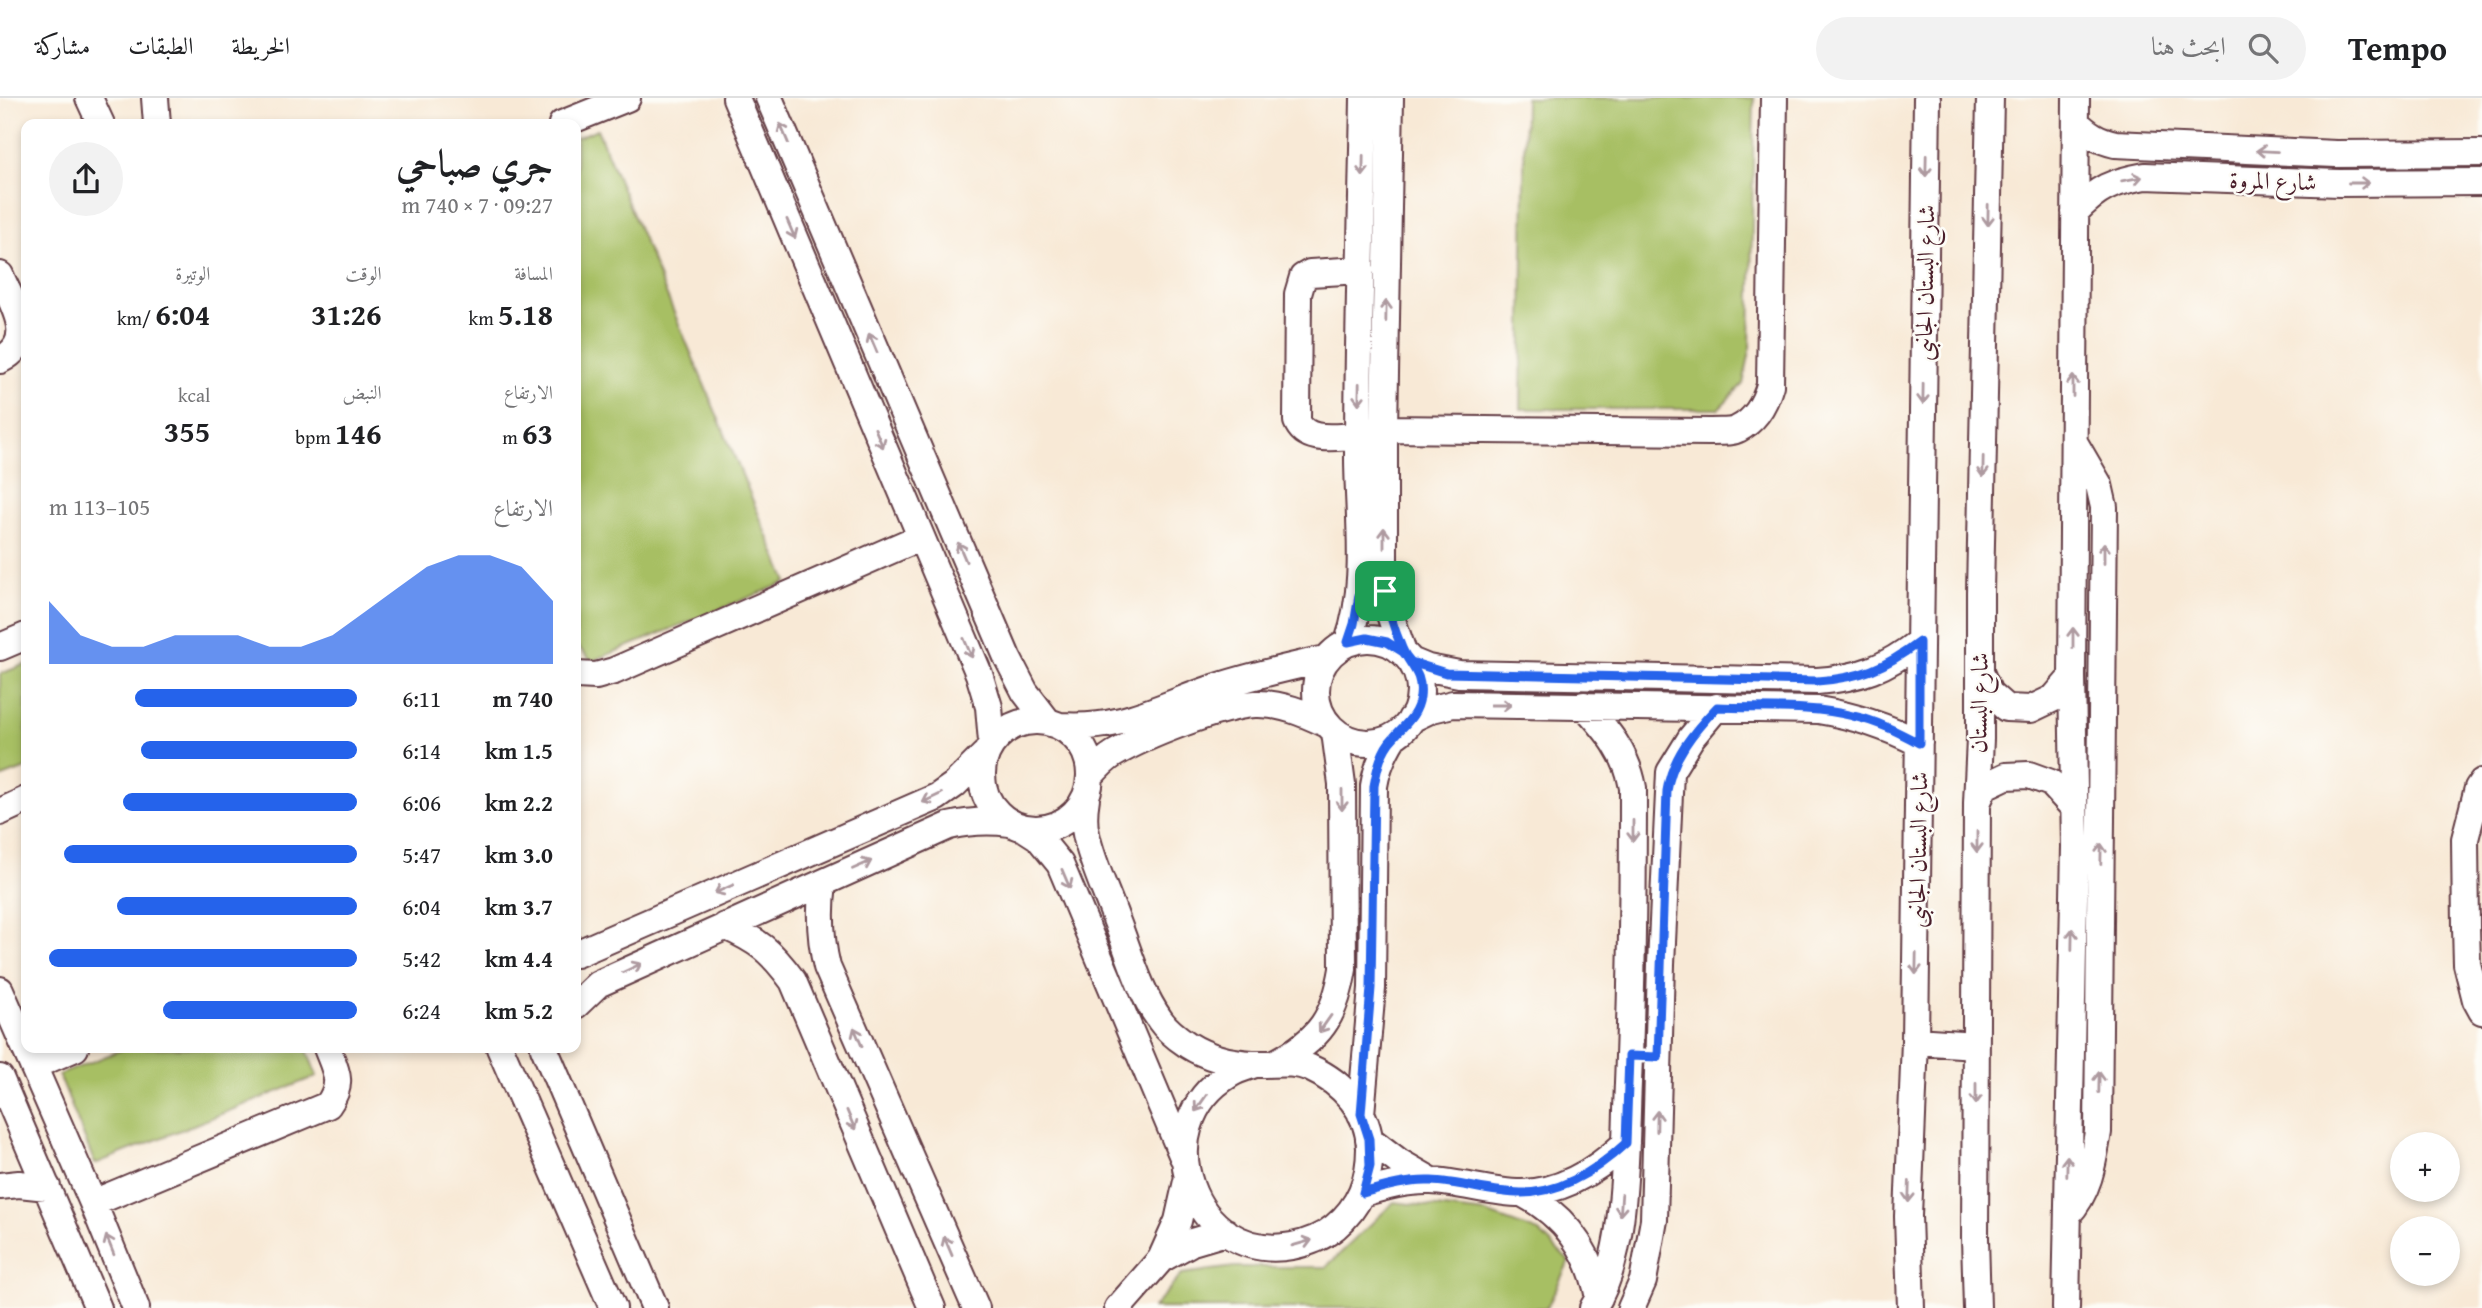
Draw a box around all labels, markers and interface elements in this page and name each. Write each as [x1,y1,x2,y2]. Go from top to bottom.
search box [1816,17,2306,80]
text: Tempo [2348,24,2447,72]
text: ابحث هنا [2151,26,2226,65]
text: مشاركة [35,28,90,63]
text: الطبقات [128,28,194,63]
text: الخريطة [232,28,290,63]
icon: search [2244,29,2282,67]
one-way arrow [777,123,790,145]
text: جري صباحي [396,134,553,190]
button: share [49,142,123,216]
one-way arrow [2256,144,2279,157]
one-way arrow [1356,154,1369,177]
one-way arrow [1919,154,1933,177]
street label: شارع المروة [2229,161,2317,203]
one-way arrow [2120,172,2143,185]
one-way arrow [2347,176,2370,190]
text: 09:27 · 7 × 740 m [401,188,553,221]
one-way arrow [1982,203,1995,226]
street label: شارع البستان الجانبى [1906,204,1946,362]
one-way arrow [786,217,799,239]
text: الوتيرة [175,259,210,287]
text: الوقت [345,259,382,287]
text: المسافة [514,259,553,287]
text: 6:04 [155,292,210,336]
text: 31:26 [311,292,382,336]
text: 5.18 [498,292,553,336]
one-way arrow [1379,299,1393,322]
text: /km [117,304,155,332]
text: km [469,304,498,332]
one-way arrow [866,332,879,354]
one-way arrow [2066,375,2080,398]
text: النبض [343,378,382,406]
text: الارتفاع [504,378,553,406]
text: kcal [178,381,210,409]
one-way arrow [1352,382,1366,405]
one-way arrow [1916,382,1930,405]
text: 355 [164,409,210,453]
text: 146 [335,411,382,455]
text: 63 [522,411,553,455]
text: bpm [295,423,335,451]
text: m [502,423,522,451]
one-way arrow [874,427,887,449]
one-way arrow [1976,455,1990,478]
text: 105–113 m [49,490,150,523]
text: الارتفاع [493,491,553,524]
one-way arrow [1377,527,1391,550]
one-way arrow [955,542,968,563]
one-way arrow [2097,542,2111,565]
pin [1355,561,1415,621]
icon: arrive [1366,572,1404,610]
one-way arrow [2066,627,2080,650]
one-way arrow [962,637,975,658]
street label: شارع البستان [1960,652,2000,754]
text: 6:11 [402,682,441,715]
text: 740 m [492,682,553,715]
one-way arrow [1489,698,1512,712]
text: 6:14 [402,734,441,767]
text: 1.5 km [485,734,553,767]
street label: شارع البستان الجانبى [1899,771,1939,929]
text: 6:06 [402,786,441,819]
text: 2.2 km [485,786,553,819]
one-way arrow [1335,788,1349,811]
one-way arrow [922,791,943,805]
one-way arrow [1626,819,1640,842]
one-way arrow [1970,830,1984,853]
text: 5:47 [402,838,441,871]
text: 3.0 km [485,838,553,871]
one-way arrow [2094,843,2108,866]
one-way arrow [852,858,873,871]
one-way arrow [1060,868,1073,890]
one-way arrow [713,883,735,896]
text: 6:04 [402,890,441,923]
text: 3.7 km [485,890,553,923]
one-way arrow [2066,928,2079,951]
text: 5:42 [402,942,441,975]
text: 4.4 km [485,942,553,975]
one-way arrow [1909,952,1923,975]
one-way arrow [621,961,642,974]
text: 6:24 [402,994,441,1027]
text: 5.2 km [485,994,553,1027]
one-way arrow [1318,1014,1332,1033]
one-way arrow [850,1027,863,1048]
one-way arrow [2092,1071,2106,1094]
one-way arrow [1969,1082,1983,1105]
one-way arrow [1194,1093,1208,1112]
one-way arrow [845,1108,858,1130]
one-way arrow [1650,1110,1663,1133]
map controls [2390,1132,2460,1286]
button: + [2390,1132,2460,1202]
one-way arrow [2061,1155,2074,1178]
one-way arrow [1903,1180,1916,1203]
one-way arrow [1614,1194,1627,1216]
button: − [2390,1216,2460,1286]
one-way arrow [103,1234,116,1256]
one-way arrow [1291,1235,1313,1248]
one-way arrow [941,1236,954,1257]

